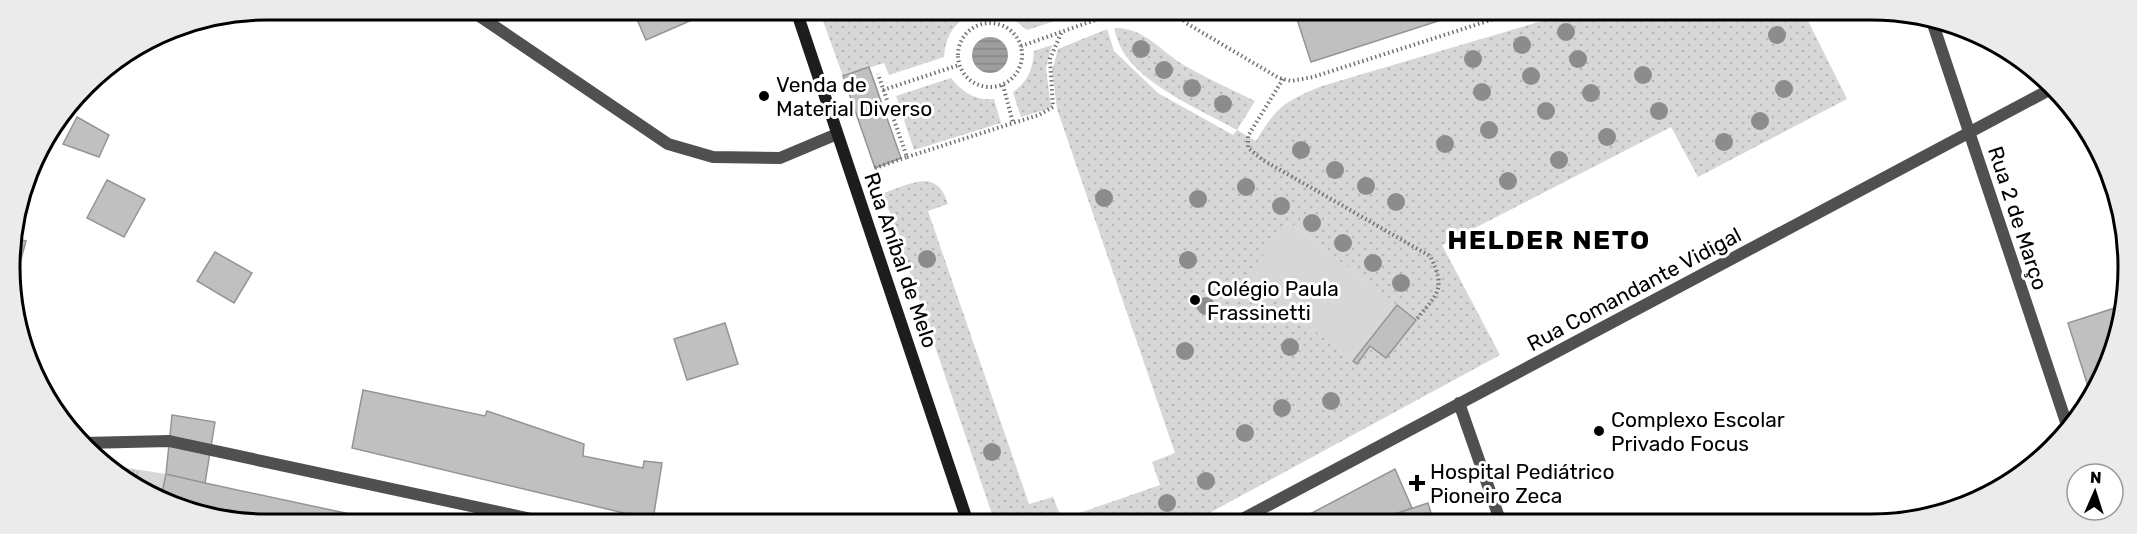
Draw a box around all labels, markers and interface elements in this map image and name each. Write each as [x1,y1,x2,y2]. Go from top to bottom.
place label: Venda de Material Diverso [776,72,932,121]
marker: Venda de Material Diverso [757,89,771,103]
street label: Rua 2 de Março [1983,143,2053,293]
street label: Rua Aníbal de Melo [859,169,943,351]
street label: Rua Comandante Vidigal [1523,222,1745,356]
district label: HELDER NETO [1447,224,1651,256]
place label: Colégio Paula Frassinetti [1207,276,1339,325]
marker: Colégio Paula Frassinetti [1188,293,1202,307]
place label: Complexo Escolar Privado Focus [1611,407,1785,456]
marker: Complexo Escolar Privado Focus [1592,424,1606,438]
place label: Hospital Pediátrico Pioneiro Zeca [1430,459,1615,508]
north arrow [2065,462,2125,522]
text: N [2090,468,2102,487]
marker: Hospital Pediátrico Pioneiro Zeca [1408,474,1426,492]

